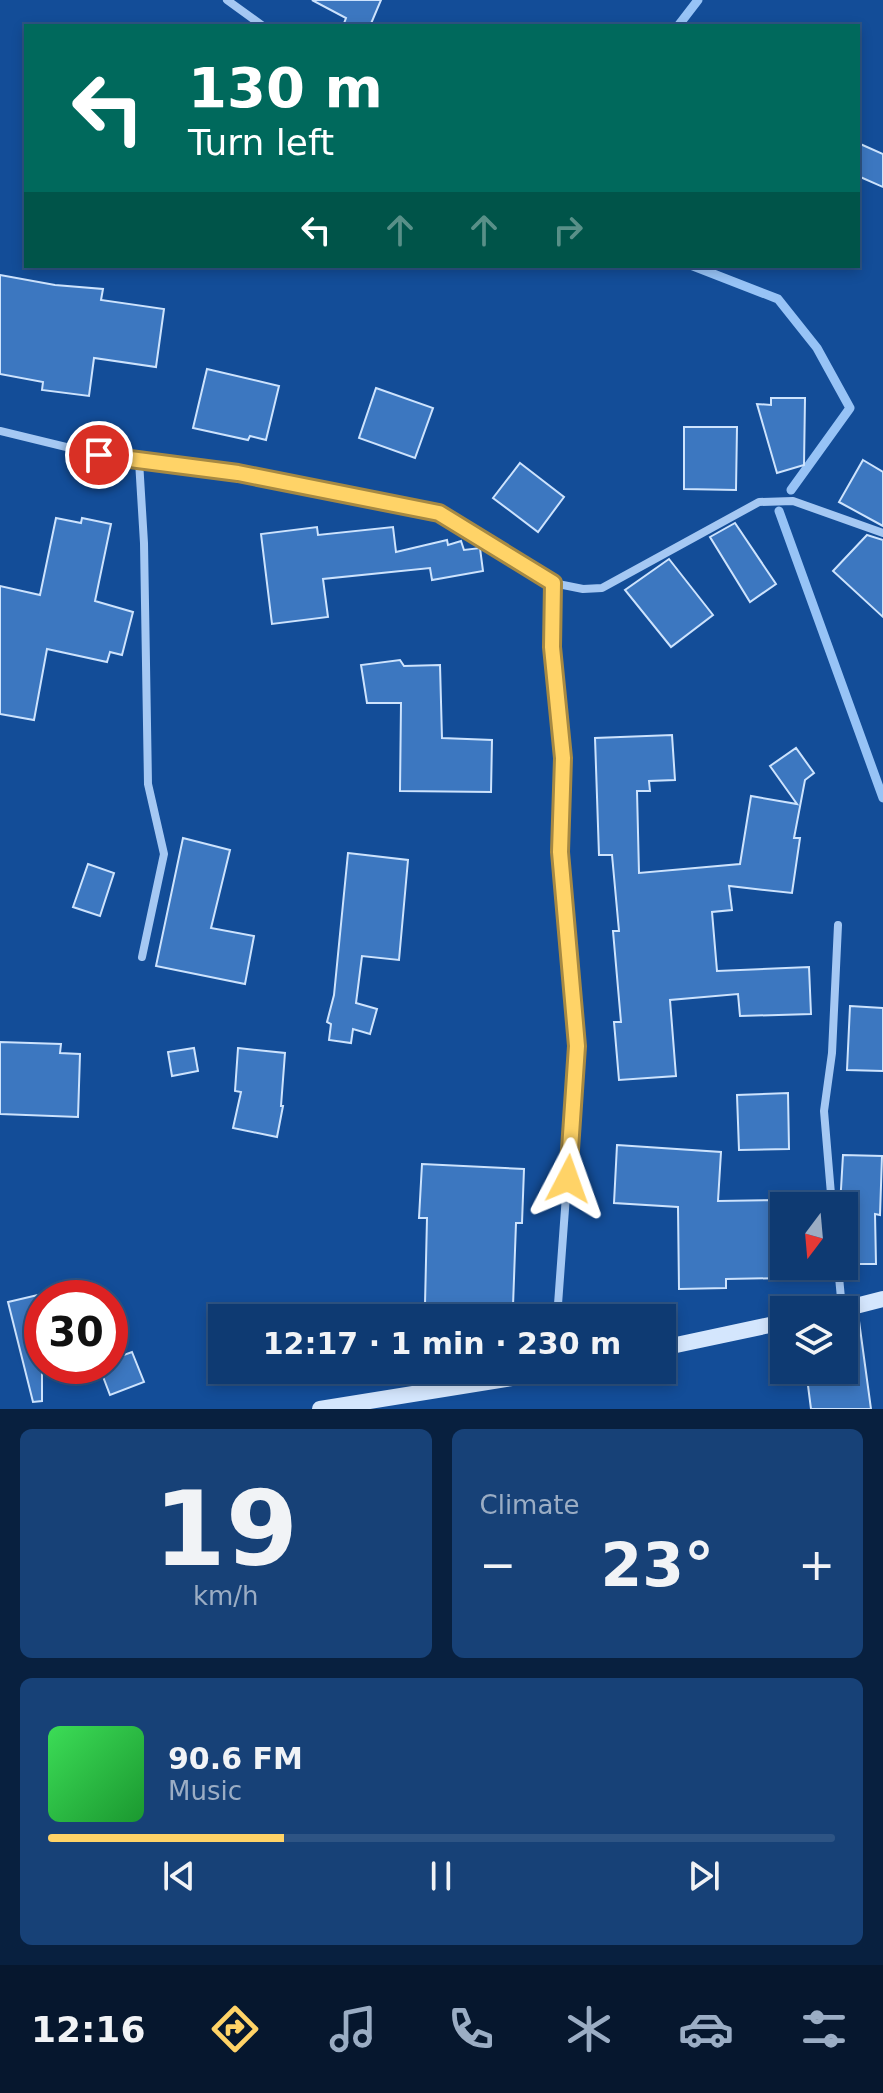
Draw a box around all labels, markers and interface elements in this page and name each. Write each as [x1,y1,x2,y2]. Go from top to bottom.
text: 130 m [188,55,383,120]
icon: left [56,56,160,160]
text: Turn left [188,122,334,163]
icon: left [294,208,338,252]
icon: ahead [378,208,422,252]
icon: ahead [462,208,506,252]
icon: right [546,208,590,252]
pin [65,421,133,489]
icon: arrive [77,433,121,477]
position arrow [526,1137,610,1221]
north arrow [770,1192,858,1280]
map controls [770,1192,858,1384]
speed limit sign: 30 [24,1280,128,1384]
button: layers [770,1296,858,1384]
text: 12:17 · 1 min · 230 m [263,1326,621,1361]
text: 19 [153,1468,298,1590]
text: Climate [480,1490,580,1520]
text: 23° [601,1530,714,1600]
text: − [480,1539,516,1590]
text: + [798,1539,835,1590]
text: km/h [193,1581,259,1611]
text: 90.6 FM [168,1741,303,1776]
text: Music [168,1776,242,1806]
icon: previous [157,1854,201,1898]
icon: pause [419,1854,463,1898]
icon: next [682,1854,726,1898]
icon: directions [207,2001,263,2057]
icon: music [325,2001,381,2057]
icon: phone [443,2001,499,2057]
icon: climate [561,2001,617,2057]
icon: car [678,2001,734,2057]
icon: filters [796,2001,852,2057]
text: 12:16 [31,2009,145,2050]

